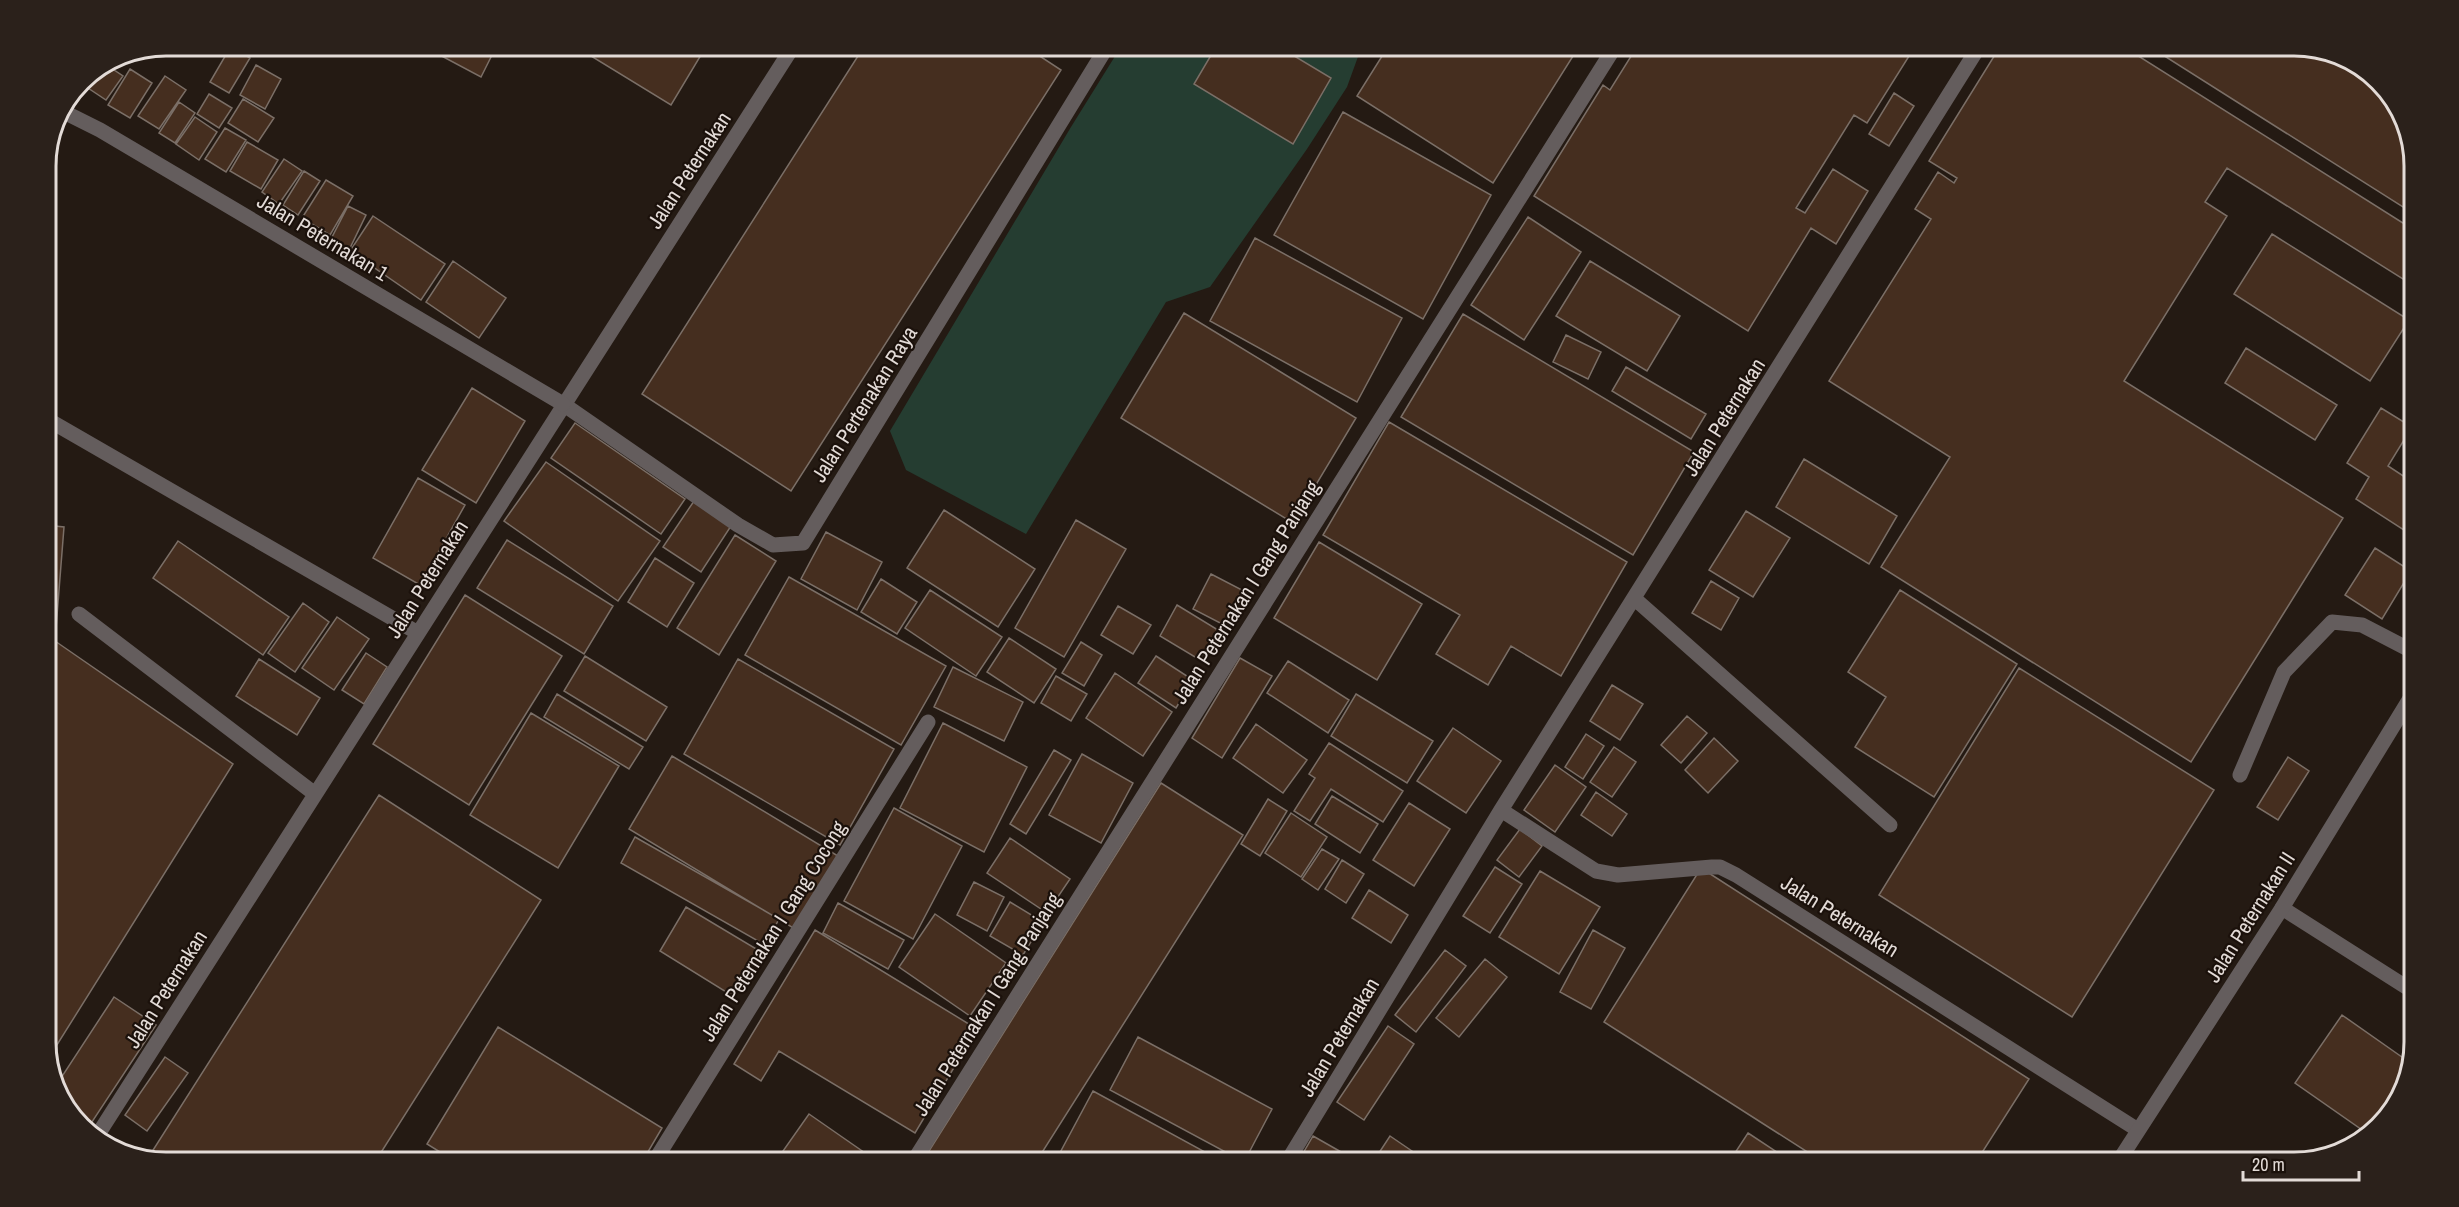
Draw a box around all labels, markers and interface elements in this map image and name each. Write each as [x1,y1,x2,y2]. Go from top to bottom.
street label: Jalan Peternakan [640,106,738,234]
street label: Jalan Peternakan 1 [252,186,394,288]
street label: Jalan Pertenakan Raya [804,320,924,488]
street label: Jalan Peternakan [1676,352,1772,482]
street label: Jalan Peternakan I Gang Panjang [1165,474,1327,709]
street label: Jalan Peternakan [379,514,475,644]
street label: Jalan Peternakan I Gang Cocong [693,815,853,1047]
street label: Jalan Peternakan II [2198,846,2302,988]
street label: Jalan Peternakan [1775,868,1905,964]
street label: Jalan Peternakan I Gang Panjang [906,886,1068,1121]
street label: Jalan Peternakan [118,924,214,1054]
street label: Jalan Peternakan [1292,972,1386,1102]
scale bar [2243,1144,2358,1182]
text: 20 m [2252,1152,2285,1177]

